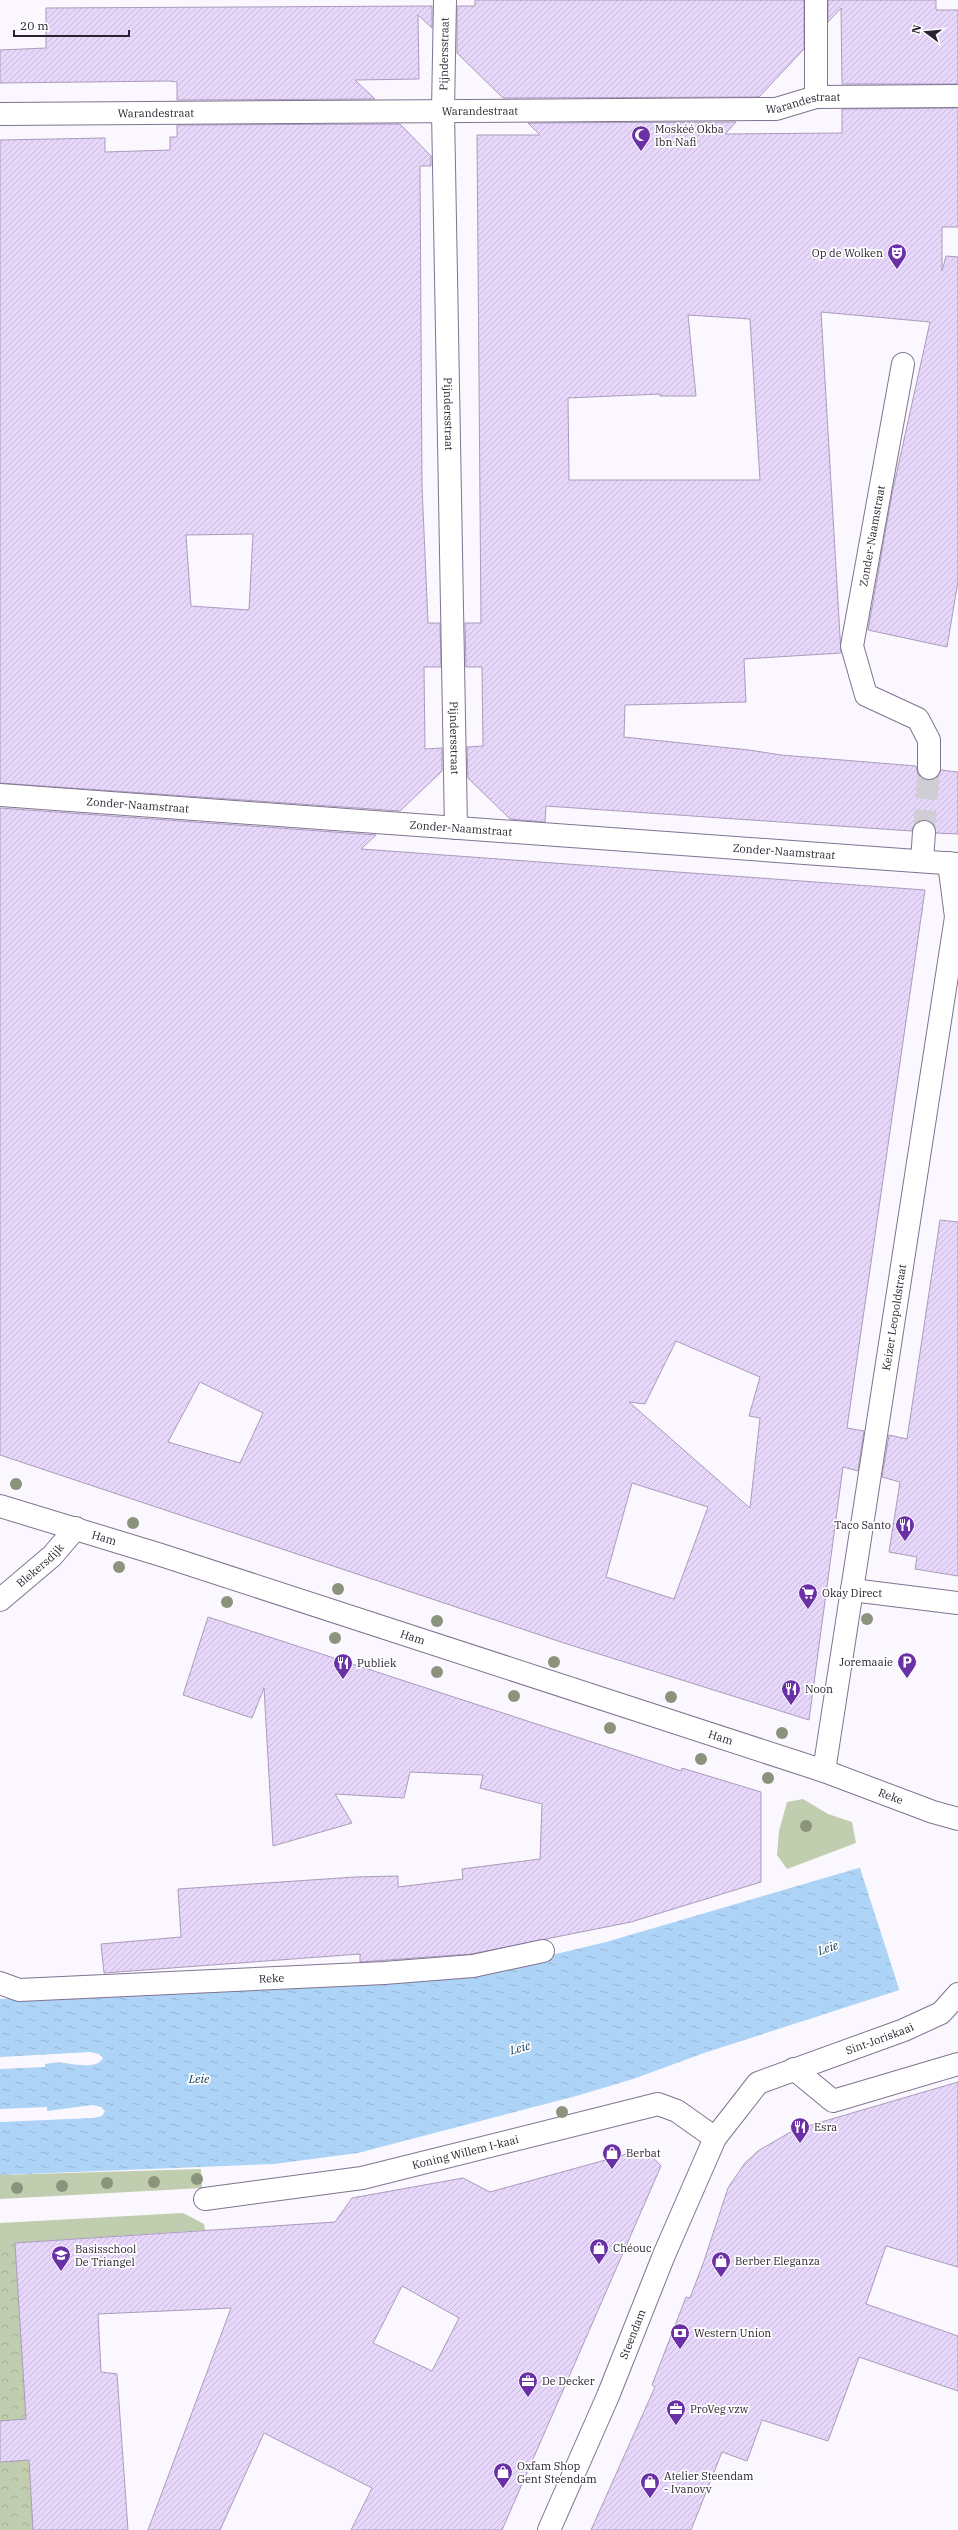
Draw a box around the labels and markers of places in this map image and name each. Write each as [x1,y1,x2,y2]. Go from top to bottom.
place label: Moskéé Okba Ibn Nafi [655,122,724,149]
mosque icon: Moskéé Okba Ibn Nafi [630,124,652,152]
theatre icon: Op de Wolken [886,242,908,270]
place label: Op de Wolken [812,246,883,260]
restaurant icon: Taco Santo [894,1514,916,1542]
place label: Taco Santo [834,1518,891,1532]
supermarket icon: Okay Direct [797,1582,819,1610]
place label: Okay Direct [822,1586,882,1600]
parking icon: Joremaaie [896,1651,918,1679]
restaurant icon: Publiek [332,1652,354,1680]
place label: Joremaaie [839,1655,893,1669]
place label: Publiek [357,1656,397,1670]
restaurant icon: Noon [780,1678,802,1706]
place label: Noon [805,1682,833,1696]
restaurant icon: Esra [789,2116,811,2144]
place label: Esra [814,2120,837,2134]
shop icon: Berbat [601,2142,623,2170]
place label: Berbat [626,2146,661,2160]
shop icon: Chéouc [588,2237,610,2265]
place label: Chéouc [613,2241,652,2255]
place label: Basisschool De Triangel [75,2242,136,2269]
school or university icon: Basisschool De Triangel [50,2244,72,2272]
shop icon: Berber Eleganza [710,2250,732,2278]
place label: Berber Eleganza [735,2254,820,2268]
bank icon: Western Union [669,2322,691,2350]
place label: Western Union [694,2326,771,2340]
office icon: De Decker [517,2370,539,2398]
place label: De Decker [542,2374,595,2388]
office icon: ProVeg vzw [665,2398,687,2426]
place label: ProVeg vzw [690,2402,749,2416]
place label: Oxfam Shop Gent Steendam [517,2459,597,2486]
shop icon: Oxfam Shop Gent Steendam [492,2461,514,2489]
place label: Atelier Steendam - Ivanovv [664,2469,754,2496]
shop icon: Atelier Steendam - Ivanovv [639,2471,661,2499]

